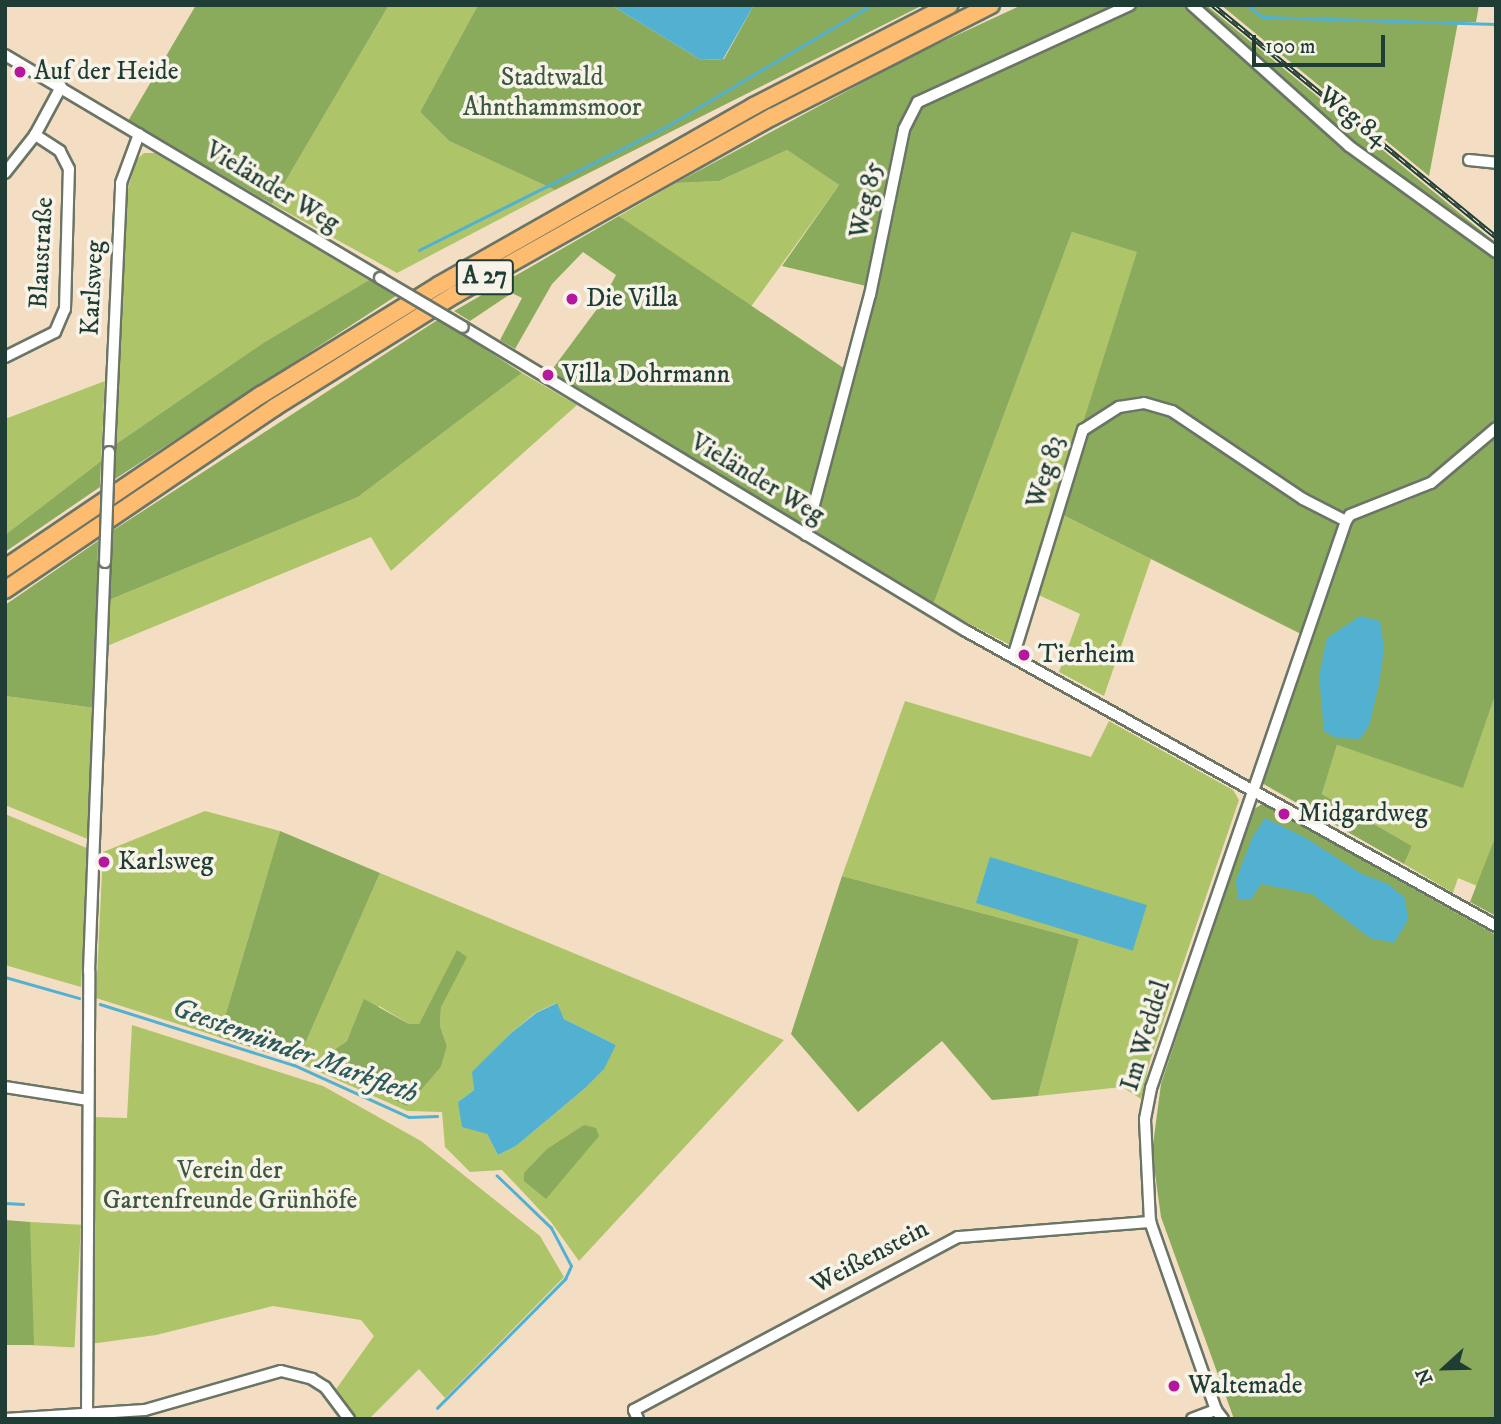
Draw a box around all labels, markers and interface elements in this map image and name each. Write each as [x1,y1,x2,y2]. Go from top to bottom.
scale bar [1256,21,1389,65]
text: 100 m [1265,34,1316,60]
place label: Auf der Heide [34,56,179,88]
park label: Stadtwald Ahnthammsmoor [463,62,641,124]
marker: Auf der Heide [12,64,28,80]
street label: Weg 84 [1312,80,1394,154]
street label: Vieländer Weg [199,135,345,239]
street label: Weg 85 [844,159,890,241]
street label: Blaustraße [23,196,61,310]
street label: Karlsweg [75,240,111,336]
road number: A 27 [455,256,515,298]
place label: Die Villa [586,283,678,315]
marker: Die Villa [564,291,580,307]
place label: Villa Dohrmann [562,359,730,391]
marker: Villa Dohrmann [540,367,556,383]
street label: Vieländer Weg [684,427,830,531]
street label: Weg 83 [1020,432,1072,512]
place label: Tierheim [1038,639,1135,671]
marker: Tierheim [1016,647,1032,663]
place label: Midgardweg [1298,798,1428,830]
marker: Midgardweg [1276,806,1292,822]
place label: Karlsweg [118,846,213,878]
marker: Karlsweg [96,854,112,870]
street label: Im Weddel [1114,977,1178,1095]
water label: Geestemünder Markfleth [168,991,422,1111]
park label: Verein der Gartenfreunde Grünhöfe [103,1155,357,1216]
street label: Weißenstein [806,1213,934,1301]
north arrow [1410,1333,1480,1403]
text: N [1411,1365,1439,1388]
place label: Waltemade [1188,1370,1302,1402]
marker: Waltemade [1166,1378,1182,1394]

